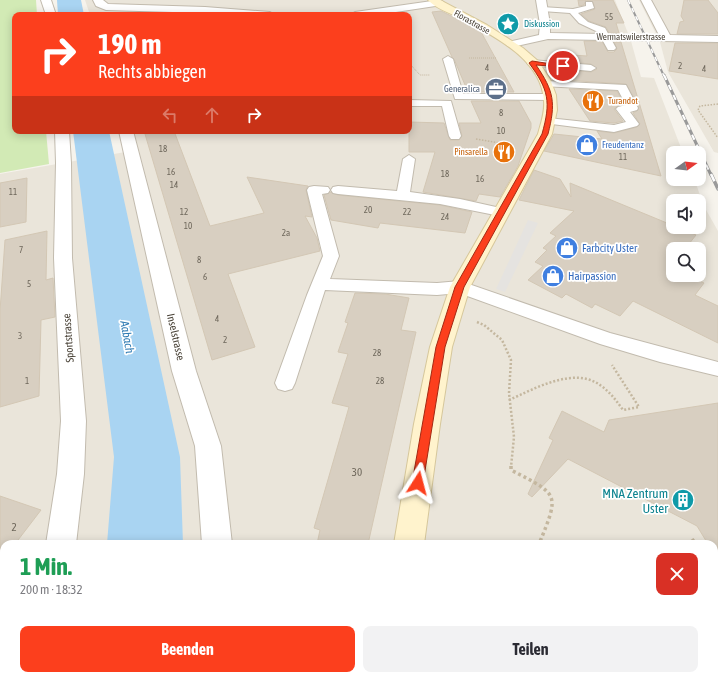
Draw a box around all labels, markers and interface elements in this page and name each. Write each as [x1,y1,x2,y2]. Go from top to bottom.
street label: Florastrasse [452,8,492,36]
place icon: Diskussion [495,11,521,37]
house number: 55 [605,12,613,22]
place label: Diskussion [524,19,560,29]
icon: right [32,28,84,80]
text: 190 m [98,28,161,60]
street label: Wermatswilerstrasse [597,32,665,42]
pin [546,49,580,83]
icon: arrive [552,55,574,77]
text: Rechts abbiegen [98,61,207,82]
house number: 2 [678,61,682,71]
house number: 4 [485,63,489,73]
house number: 4 [702,64,706,74]
office icon: Generalica [483,76,509,102]
place label: Generalica [444,84,480,94]
restaurant icon: Turandot [580,88,606,114]
place label: Turandot [608,96,638,106]
icon: left [159,104,181,126]
icon: ahead [201,104,223,126]
icon: right [243,104,265,126]
house number: 8 [499,108,503,118]
house number: 10 [497,126,505,136]
shop icon: Freudentanz [574,132,600,158]
restaurant icon: Pinsarella [491,139,517,165]
place label: Freudentanz [602,140,644,150]
house number: 18 [159,144,167,154]
north arrow [666,146,706,186]
map controls [666,146,706,282]
place label: Pinsarella [454,147,488,157]
house number: 11 [619,152,627,162]
house number: 16 [167,167,175,177]
house number: 18 [441,169,449,179]
house number: 16 [476,174,484,184]
house number: 14 [170,180,178,190]
house number: 11 [9,187,17,197]
button: sound [666,194,706,234]
house number: 20 [364,205,372,215]
house number: 12 [180,207,188,217]
house number: 22 [403,207,411,217]
house number: 24 [441,212,449,222]
house number: 10 [184,221,192,231]
house number: 2a [282,228,290,238]
shop icon: Farbcity Uster [554,235,580,261]
place label: Farbcity Uster [582,242,638,254]
button: search [666,242,706,282]
house number: 7 [19,245,23,255]
house number: 8 [197,255,201,265]
shop icon: Hairpassion [540,263,566,289]
place label: Hairpassion [568,270,616,282]
house number: 6 [203,272,207,282]
house number: 5 [27,279,31,289]
street label: Inselstrasse [165,312,187,362]
street label: Sportstrasse [60,313,76,363]
house number: 4 [215,314,219,324]
water label: Aabach [117,319,137,355]
house number: 3 [18,331,22,341]
house number: 2 [223,335,227,345]
house number: 28 [373,348,381,358]
house number: 1 [25,376,29,386]
house number: 28 [376,376,384,386]
position arrow [397,462,439,504]
house number: 30 [352,466,362,478]
place label: MNA Zentrum Uster [602,486,668,516]
building icon: MNA Zentrum Uster [670,487,696,513]
house number: 2 [11,521,17,533]
text: 1 Min. [20,553,72,580]
button: close [656,553,698,595]
text: 200 m · 18:32 [20,582,83,597]
button: Beenden [20,626,355,672]
button: Teilen [363,626,698,672]

